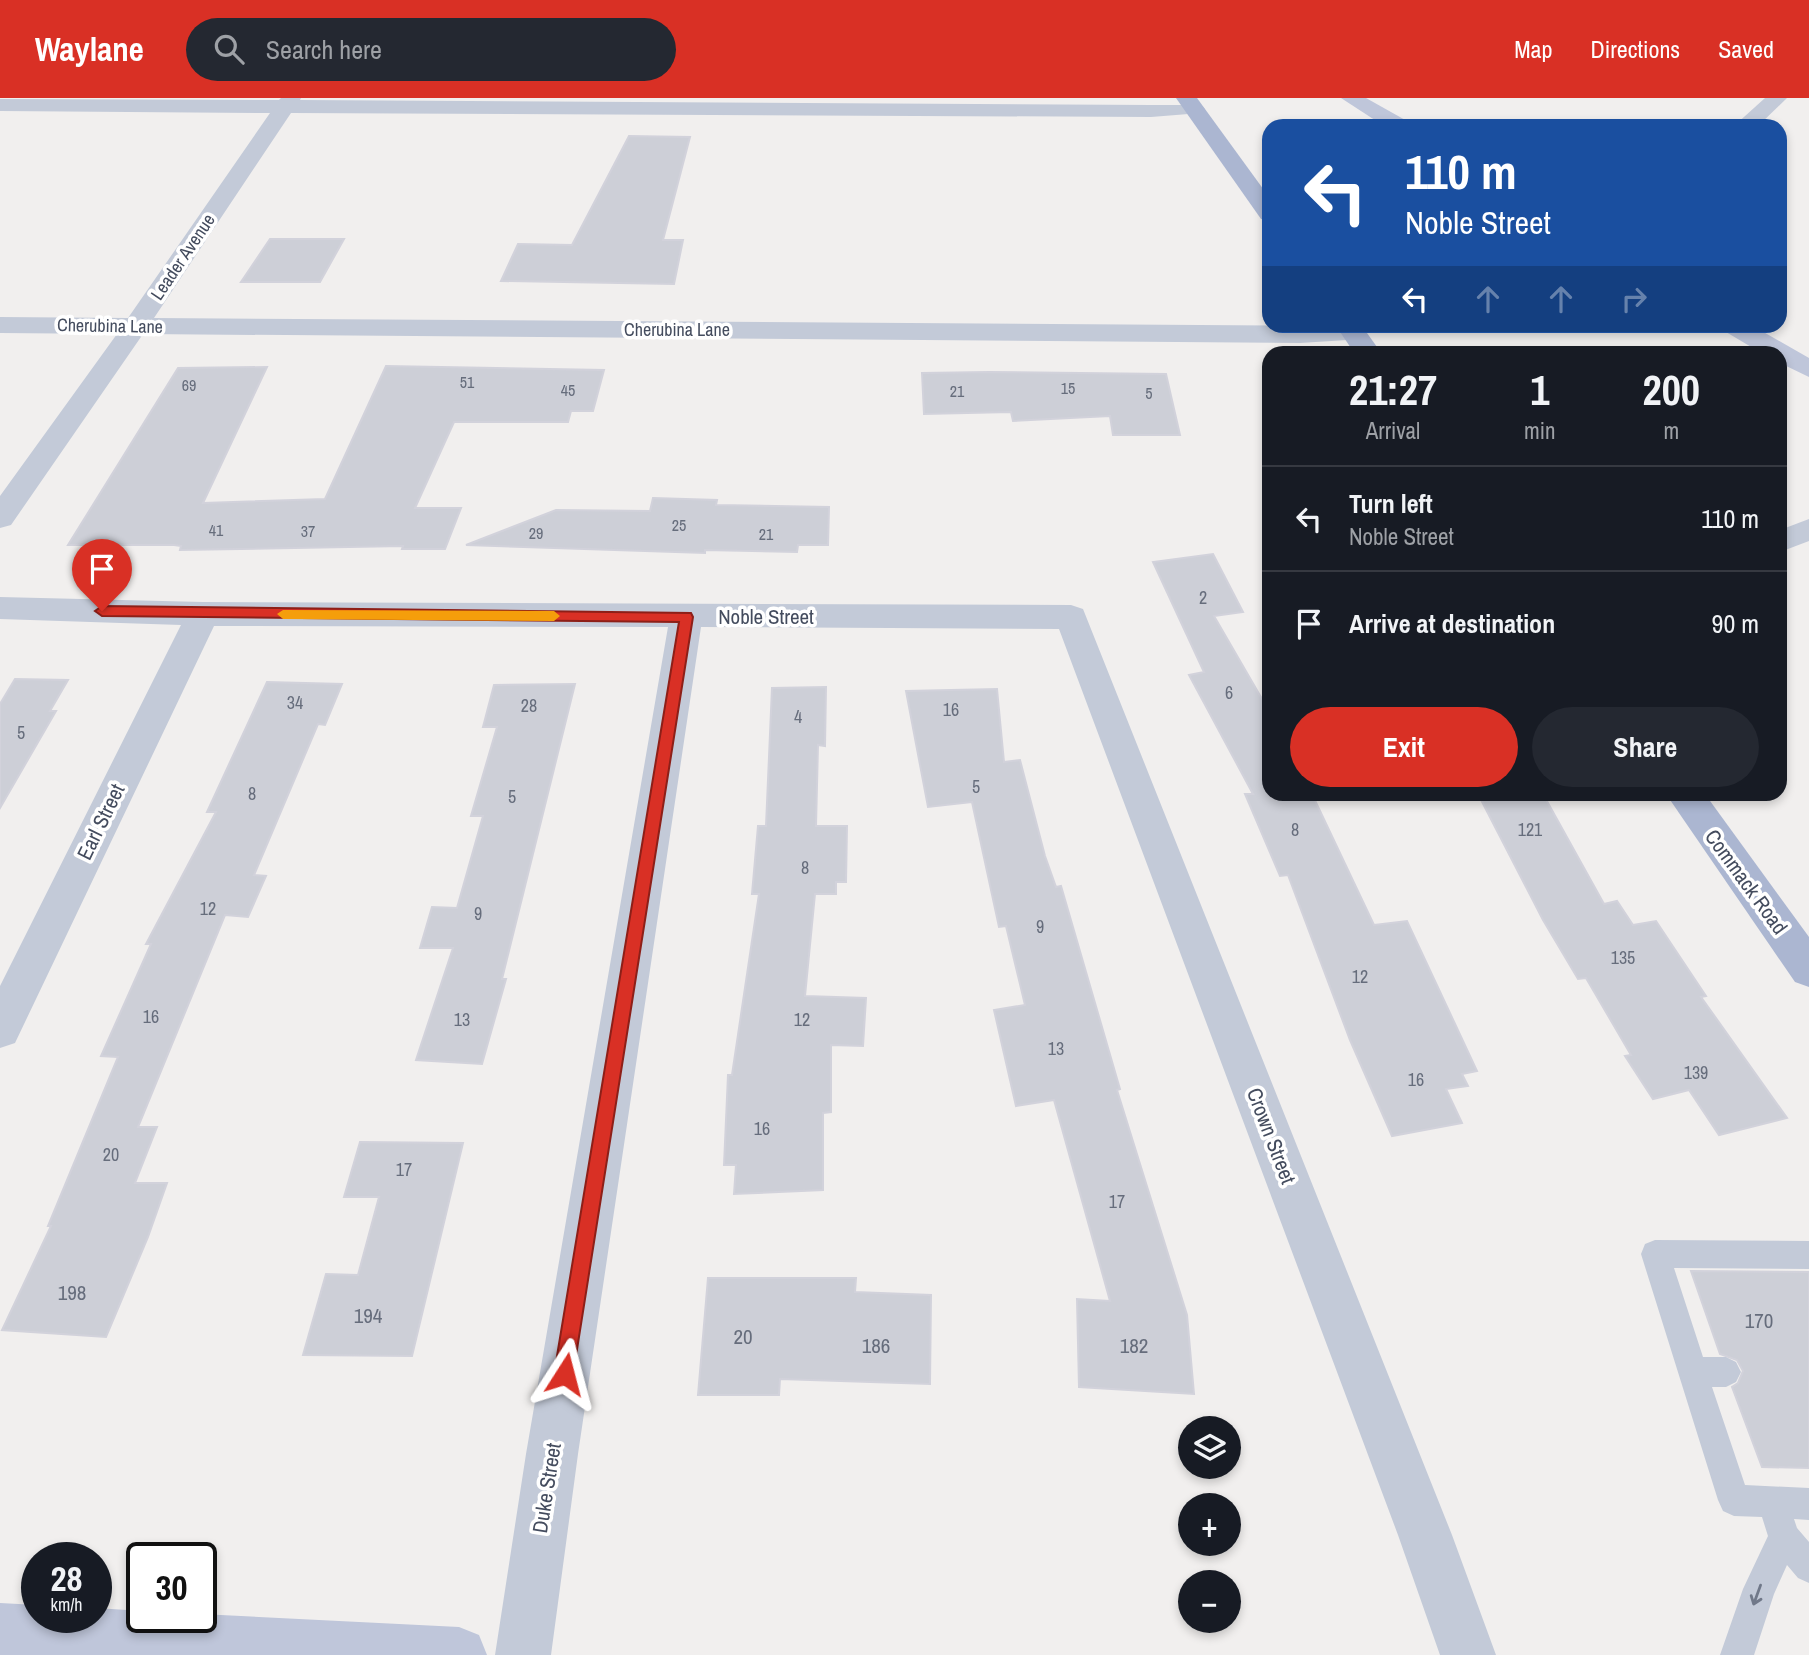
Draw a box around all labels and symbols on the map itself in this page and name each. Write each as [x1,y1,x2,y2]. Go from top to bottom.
street label: Leader Avenue [145,209,221,305]
street label: Cherubina Lane [57,312,163,339]
street label: Cherubina Lane [624,317,730,342]
house number: 51 [460,371,475,393]
house number: 69 [182,374,196,396]
house number: 15 [1061,377,1075,399]
house number: 45 [561,379,575,401]
house number: 21 [950,380,965,402]
house number: 5 [1145,382,1153,404]
house number: 25 [672,514,686,536]
house number: 41 [209,519,224,541]
house number: 37 [301,520,315,542]
house number: 29 [529,522,543,544]
house number: 21 [759,523,774,545]
pin [72,539,132,611]
house number: 2 [1199,585,1207,610]
street label: Noble Street [718,602,814,631]
house number: 6 [1225,680,1233,705]
house number: 34 [287,690,303,715]
house number: 28 [521,693,537,718]
house number: 16 [943,697,959,722]
house number: 4 [794,704,802,729]
house number: 5 [17,720,25,745]
house number: 5 [972,774,980,799]
street label: Earl Street [70,779,132,865]
house number: 8 [248,781,256,806]
house number: 5 [508,784,516,809]
house number: 8 [1291,817,1299,842]
house number: 121 [1518,817,1543,842]
street label: Commack Road [1698,823,1794,940]
house number: 8 [801,855,809,880]
house number: 12 [200,896,216,921]
house number: 9 [474,901,482,926]
house number: 9 [1036,914,1044,939]
house number: 135 [1611,945,1635,970]
house number: 12 [1352,964,1368,989]
house number: 16 [143,1004,159,1029]
house number: 13 [454,1007,470,1032]
house number: 12 [794,1007,810,1032]
house number: 13 [1048,1036,1064,1061]
house number: 139 [1684,1060,1708,1085]
house number: 16 [1408,1067,1424,1092]
street label: Crown Street [1240,1084,1303,1188]
house number: 16 [754,1116,770,1141]
house number: 20 [103,1142,119,1167]
house number: 17 [396,1157,412,1182]
house number: 17 [1109,1189,1125,1214]
house number: 198 [58,1278,86,1307]
house number: 194 [354,1301,383,1330]
house number: 170 [1745,1306,1773,1335]
house number: 20 [733,1322,753,1351]
house number: 186 [862,1331,890,1360]
house number: 182 [1120,1331,1148,1360]
position arrow [528,1337,602,1411]
street label: Duke Street [525,1441,568,1535]
speed limit sign: 30 [126,1542,217,1633]
one-way arrow [1750,1583,1763,1605]

